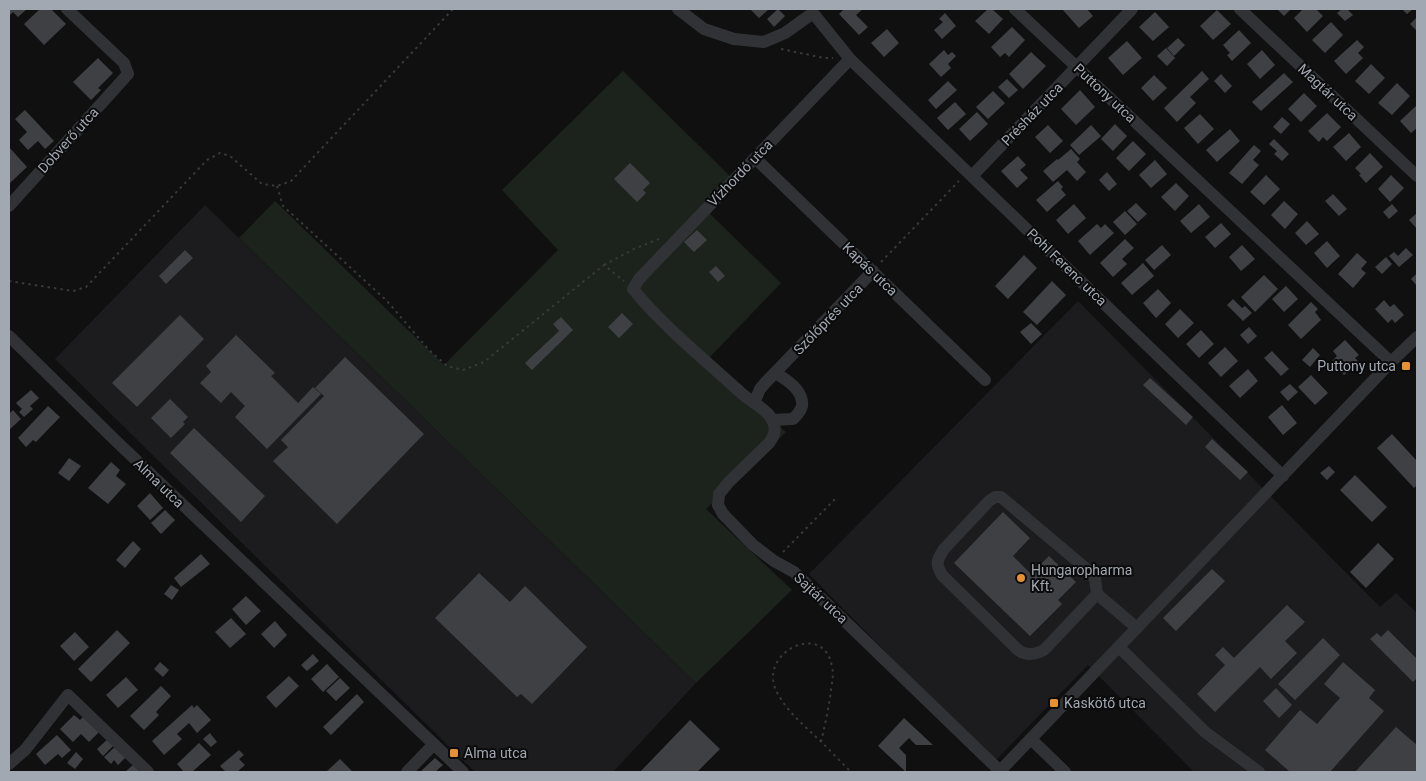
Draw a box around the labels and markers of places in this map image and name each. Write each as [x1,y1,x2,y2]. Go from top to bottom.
place label: Puttony utca [1317,358,1396,374]
marker: Puttony utca [1400,360,1412,372]
place label: Hungaropharma Kft. [1031,562,1132,594]
marker: Hungaropharma Kft. [1015,572,1027,584]
place label: Kaskötő utca [1064,695,1146,711]
marker: Kaskötő utca [1048,697,1060,709]
place label: Alma utca [464,745,527,761]
marker: Alma utca [448,747,460,759]

